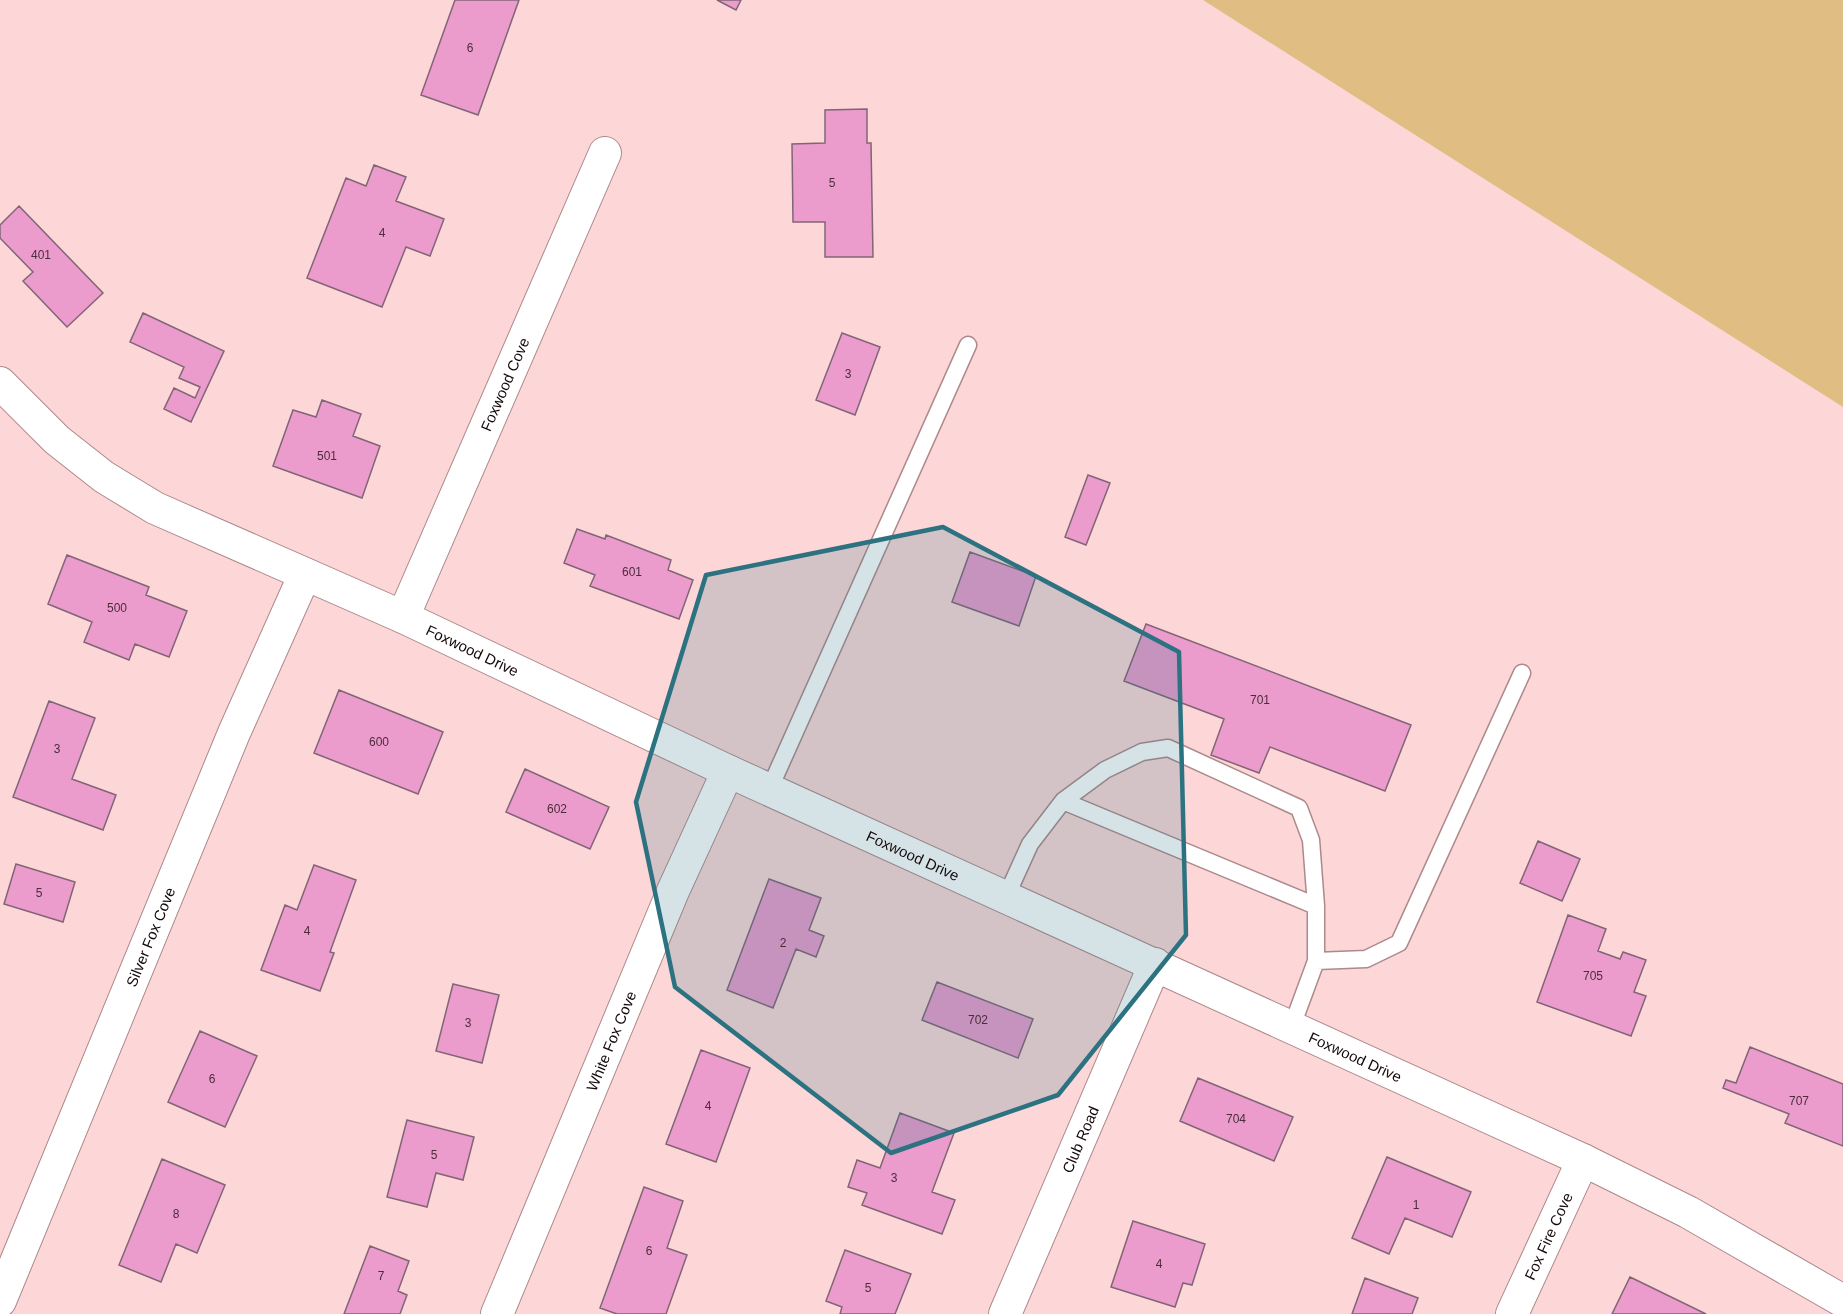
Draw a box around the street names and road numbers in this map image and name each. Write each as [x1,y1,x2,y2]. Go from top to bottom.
street label: Foxwood Cove [477,335,532,433]
street label: Foxwood Drive [424,621,521,679]
street label: Foxwood Drive [864,827,962,884]
street label: Silver Fox Cove [122,884,178,989]
street label: White Fox Cove [582,988,639,1093]
street label: Foxwood Drive [1306,1028,1405,1085]
street label: Club Road [1058,1103,1102,1175]
street label: Fox Fire Cove [1521,1190,1575,1282]

